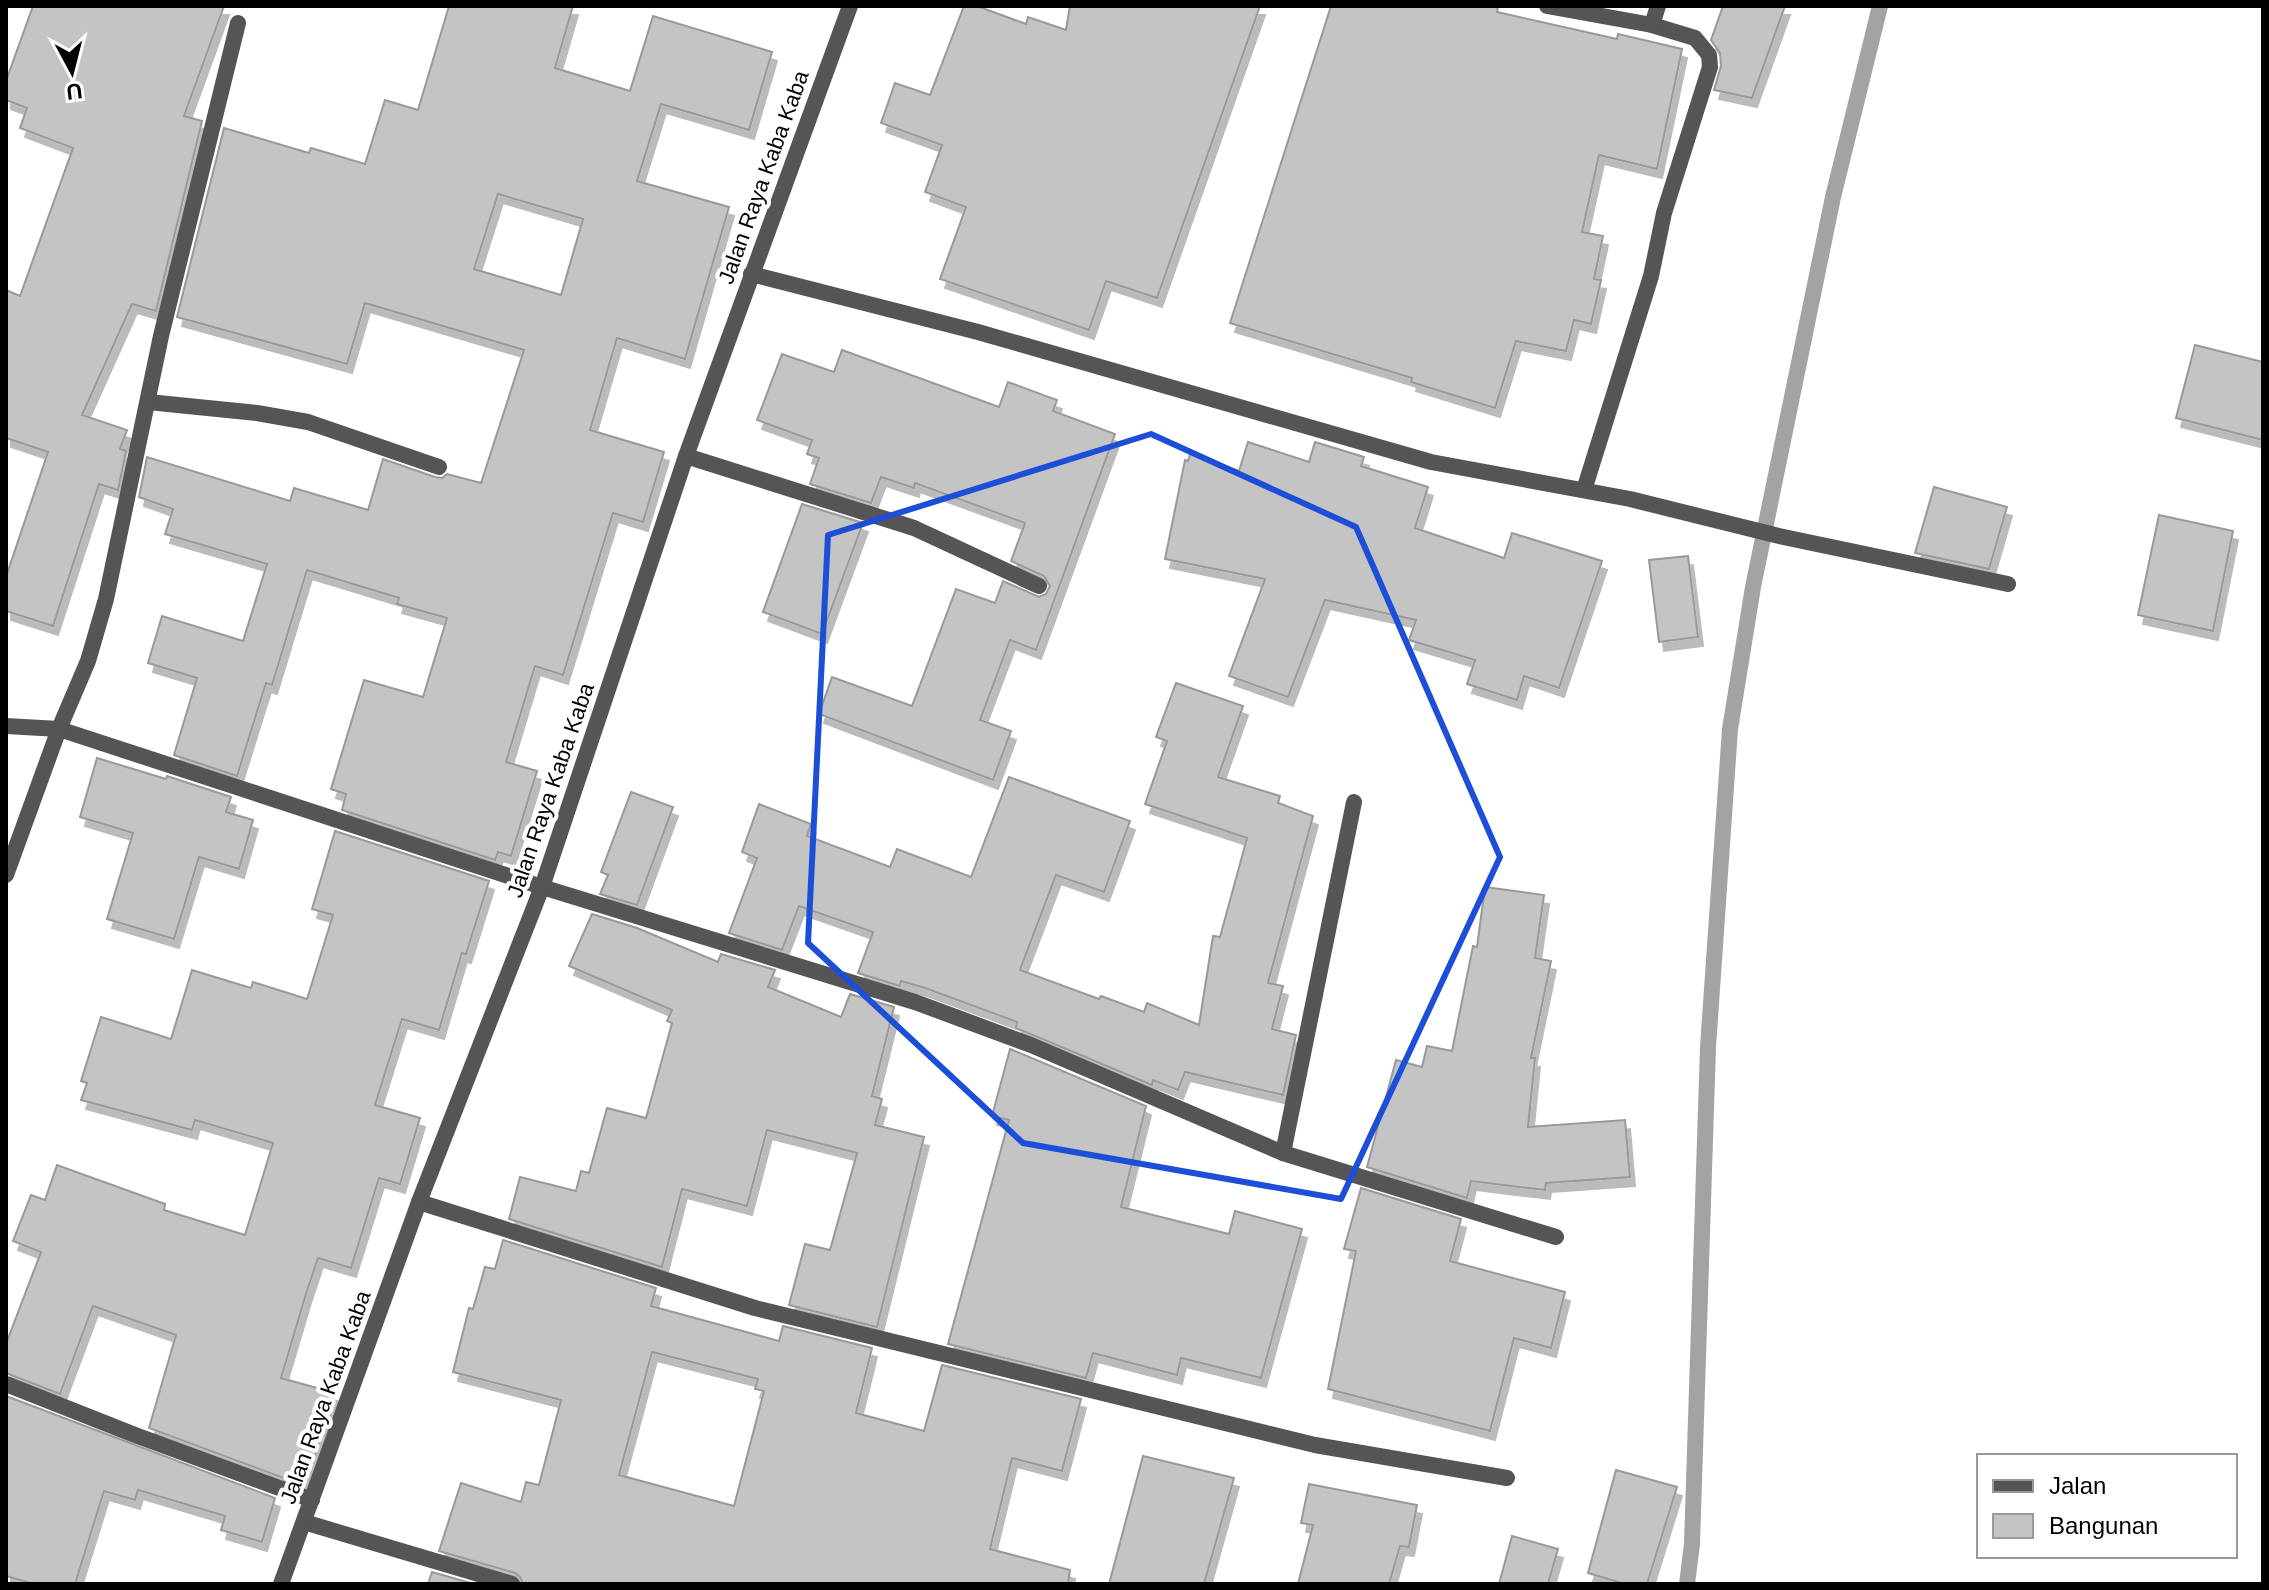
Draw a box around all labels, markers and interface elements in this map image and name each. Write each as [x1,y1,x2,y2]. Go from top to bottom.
north arrow [32,32,112,112]
street label: Jalan Raya Kaba Kaba [713,66,814,287]
text: U [65,78,84,105]
street label: Jalan Raya Kaba Kaba [502,679,599,901]
street label: Jalan Raya Kaba Kaba [275,1286,376,1507]
legend [1977,1454,2237,1558]
text: Jalan [2049,1472,2106,1499]
text: Bangunan [2049,1512,2158,1539]

